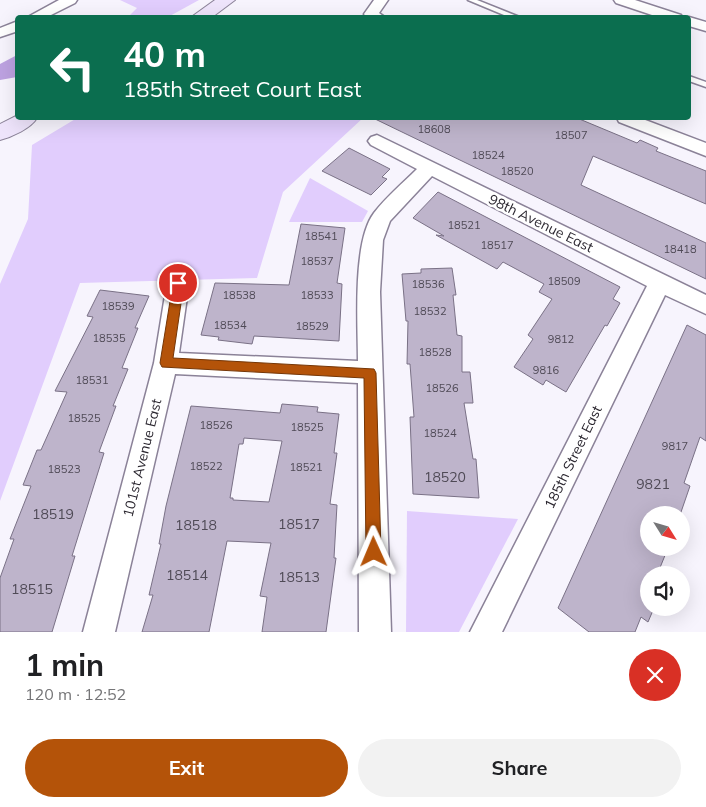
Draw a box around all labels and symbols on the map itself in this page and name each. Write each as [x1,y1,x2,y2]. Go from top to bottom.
house number: 18608 [418,122,451,136]
house number: 18507 [555,128,588,142]
house number: 18524 [472,148,505,162]
house number: 18520 [501,164,534,178]
street label: 98th Avenue East [486,190,596,256]
house number: 18521 [448,218,481,232]
house number: 18541 [305,229,338,243]
house number: 18517 [481,238,514,252]
house number: 18418 [664,242,697,256]
house number: 18537 [301,254,334,268]
pin [157,262,199,304]
house number: 18509 [548,274,581,288]
house number: 18536 [412,277,445,291]
house number: 18538 [223,288,256,302]
house number: 18533 [301,288,334,302]
house number: 18539 [102,299,135,313]
house number: 18532 [414,304,447,318]
house number: 18534 [214,318,247,332]
house number: 18529 [296,319,329,333]
house number: 18535 [93,331,126,345]
house number: 9812 [548,332,575,346]
house number: 18528 [419,345,452,359]
house number: 9816 [533,363,560,377]
house number: 18531 [76,373,109,387]
house number: 18526 [426,381,459,395]
street label: 101st Avenue East [119,397,165,519]
street label: 185th Street East [540,402,606,512]
house number: 18525 [68,411,101,425]
house number: 18526 [200,418,233,432]
house number: 18525 [291,420,324,434]
house number: 18524 [424,426,457,440]
house number: 9817 [662,439,688,453]
house number: 18522 [190,459,223,473]
house number: 18521 [290,460,323,474]
house number: 18523 [48,462,81,476]
house number: 18520 [424,468,466,486]
house number: 9821 [636,475,670,493]
house number: 18519 [32,505,74,523]
north arrow [640,506,690,556]
house number: 18517 [278,515,320,533]
house number: 18518 [175,516,217,534]
position arrow [347,525,399,577]
house number: 18514 [166,566,209,584]
house number: 18513 [278,568,320,586]
house number: 18515 [11,580,53,598]

